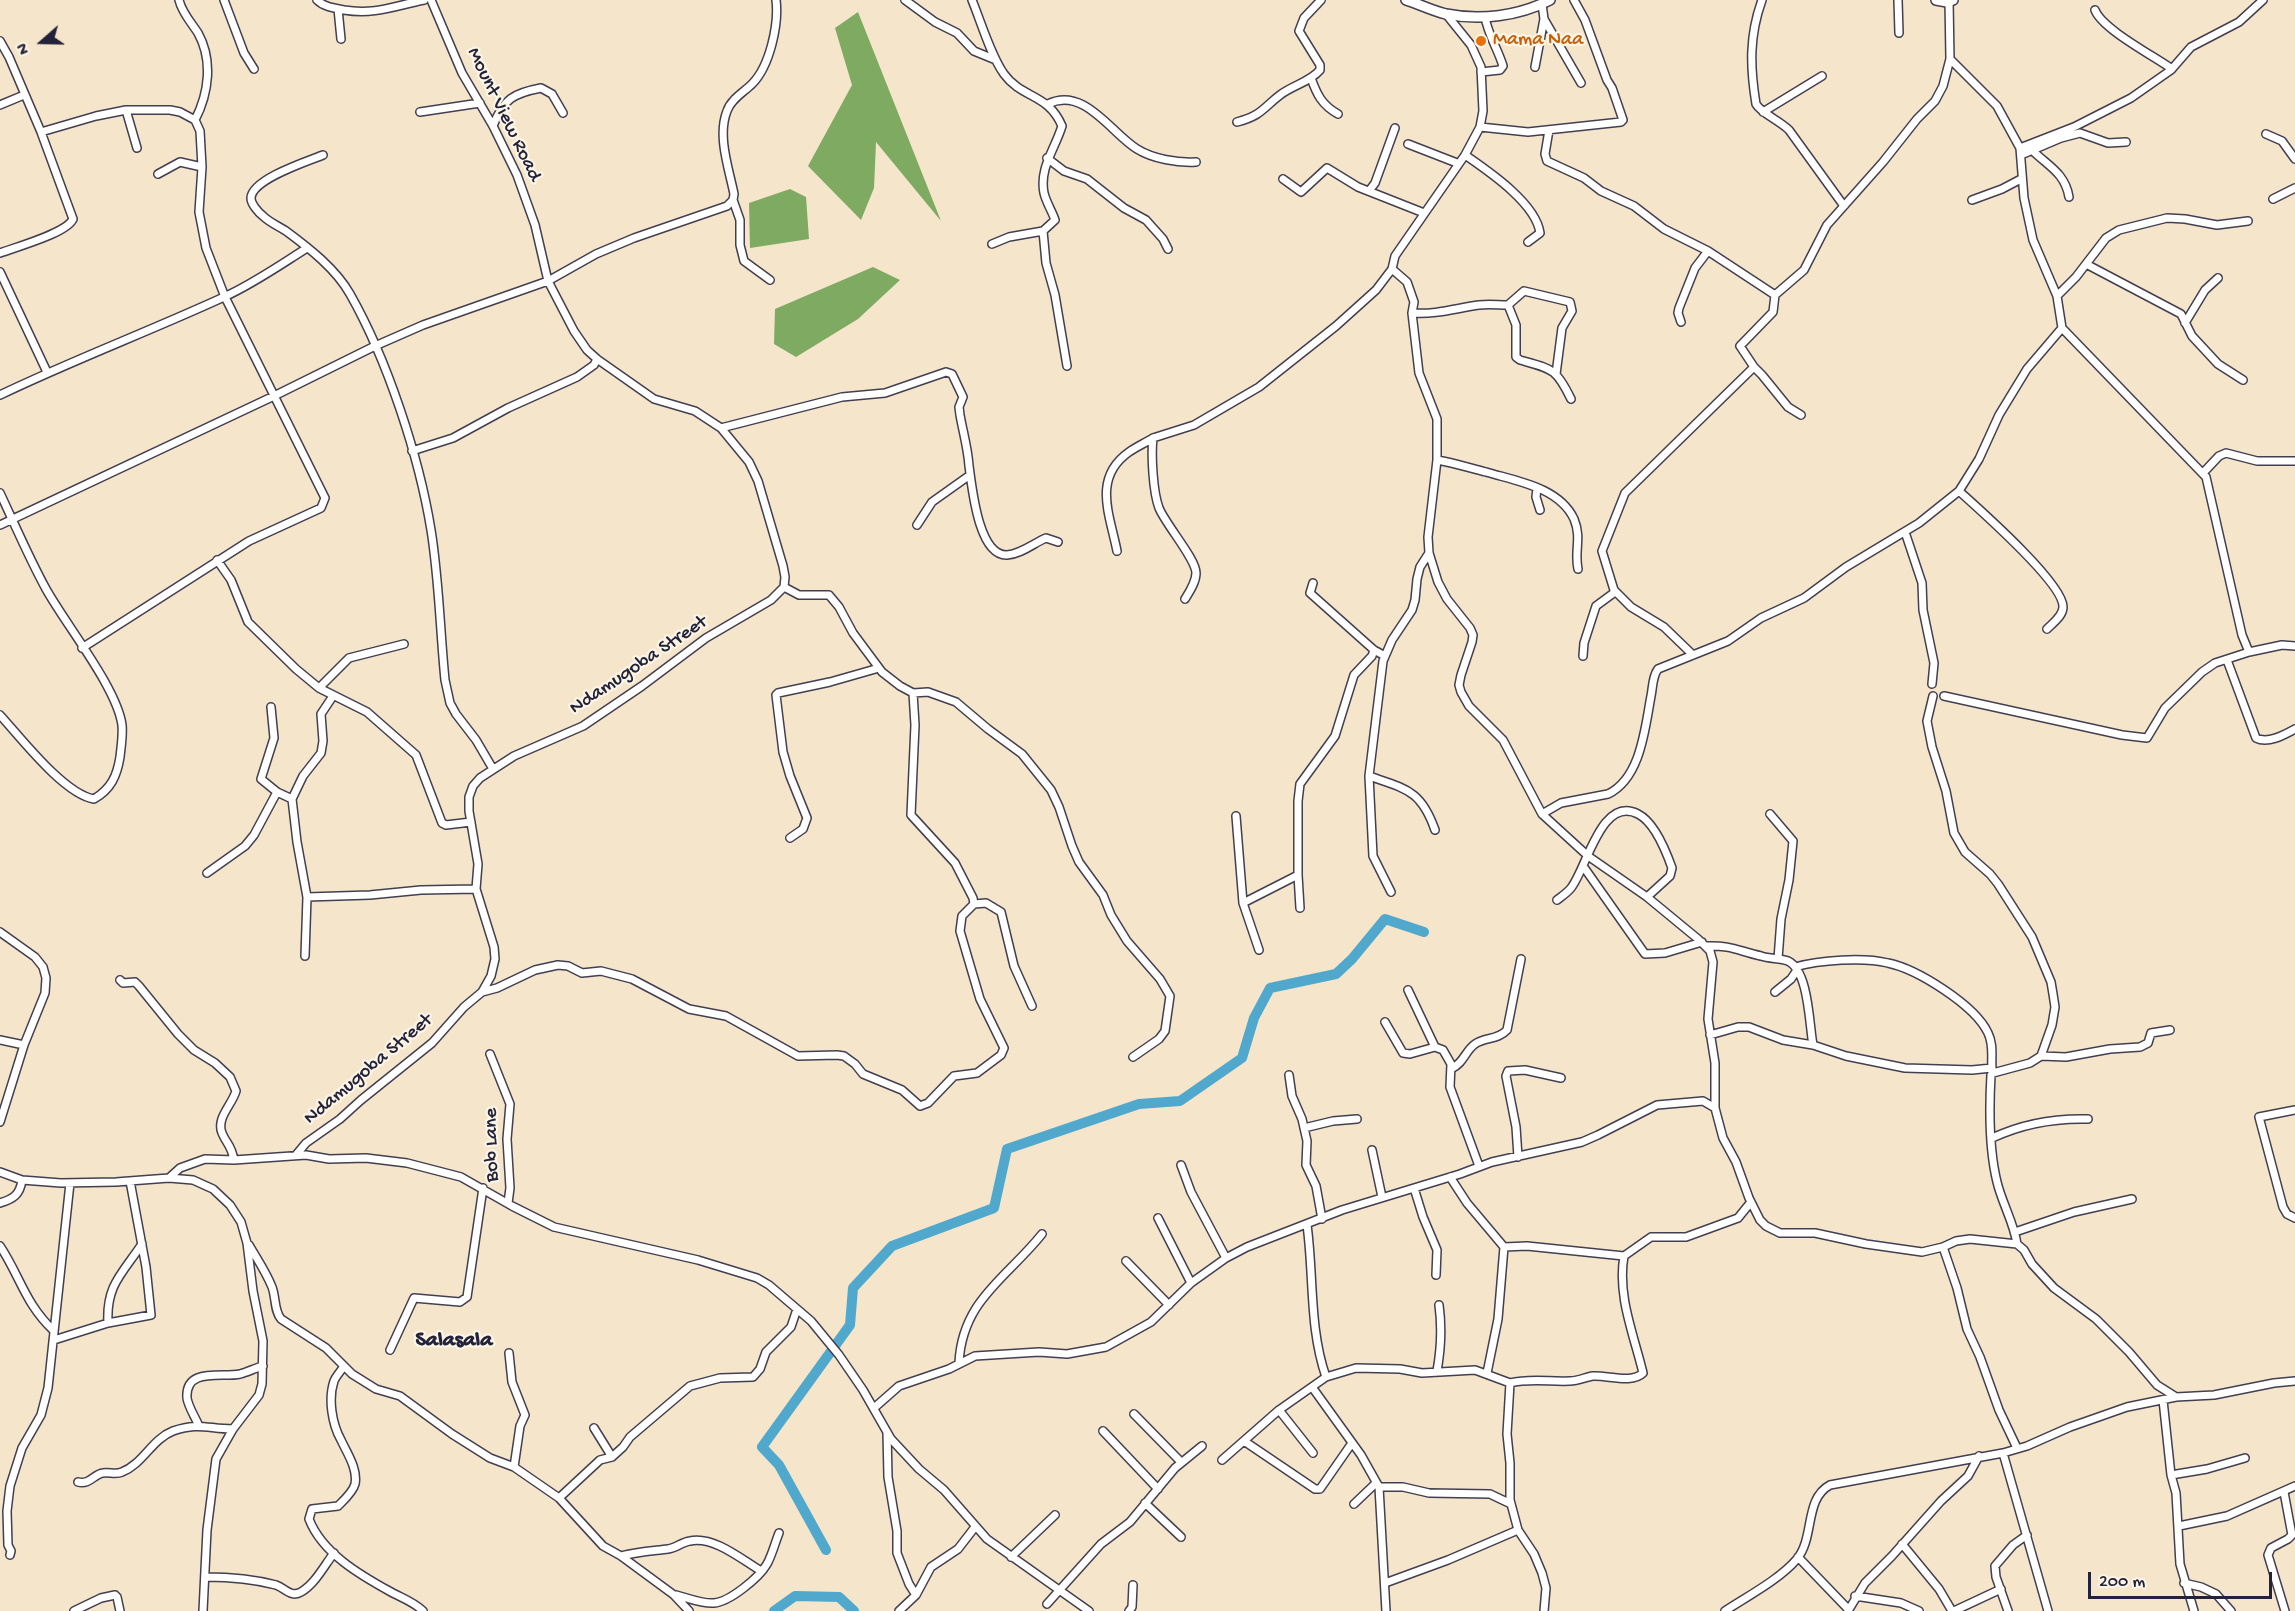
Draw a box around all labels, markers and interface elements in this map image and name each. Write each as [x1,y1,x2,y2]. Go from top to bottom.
north arrow [12,12,72,72]
place label: Mama Naa [1493,29,1583,53]
marker: Mama Naa [1474,34,1488,48]
text: N [14,40,35,56]
street label: Mount View Road [460,44,546,186]
street label: Ndamugoba Street [566,611,712,721]
street label: Ndamugoba Street [300,1009,438,1131]
street label: Bob Lane [480,1108,506,1182]
district label: Salasala [416,1329,492,1355]
scale bar [2091,1560,2276,1598]
text: 200 m [2099,1572,2145,1593]

